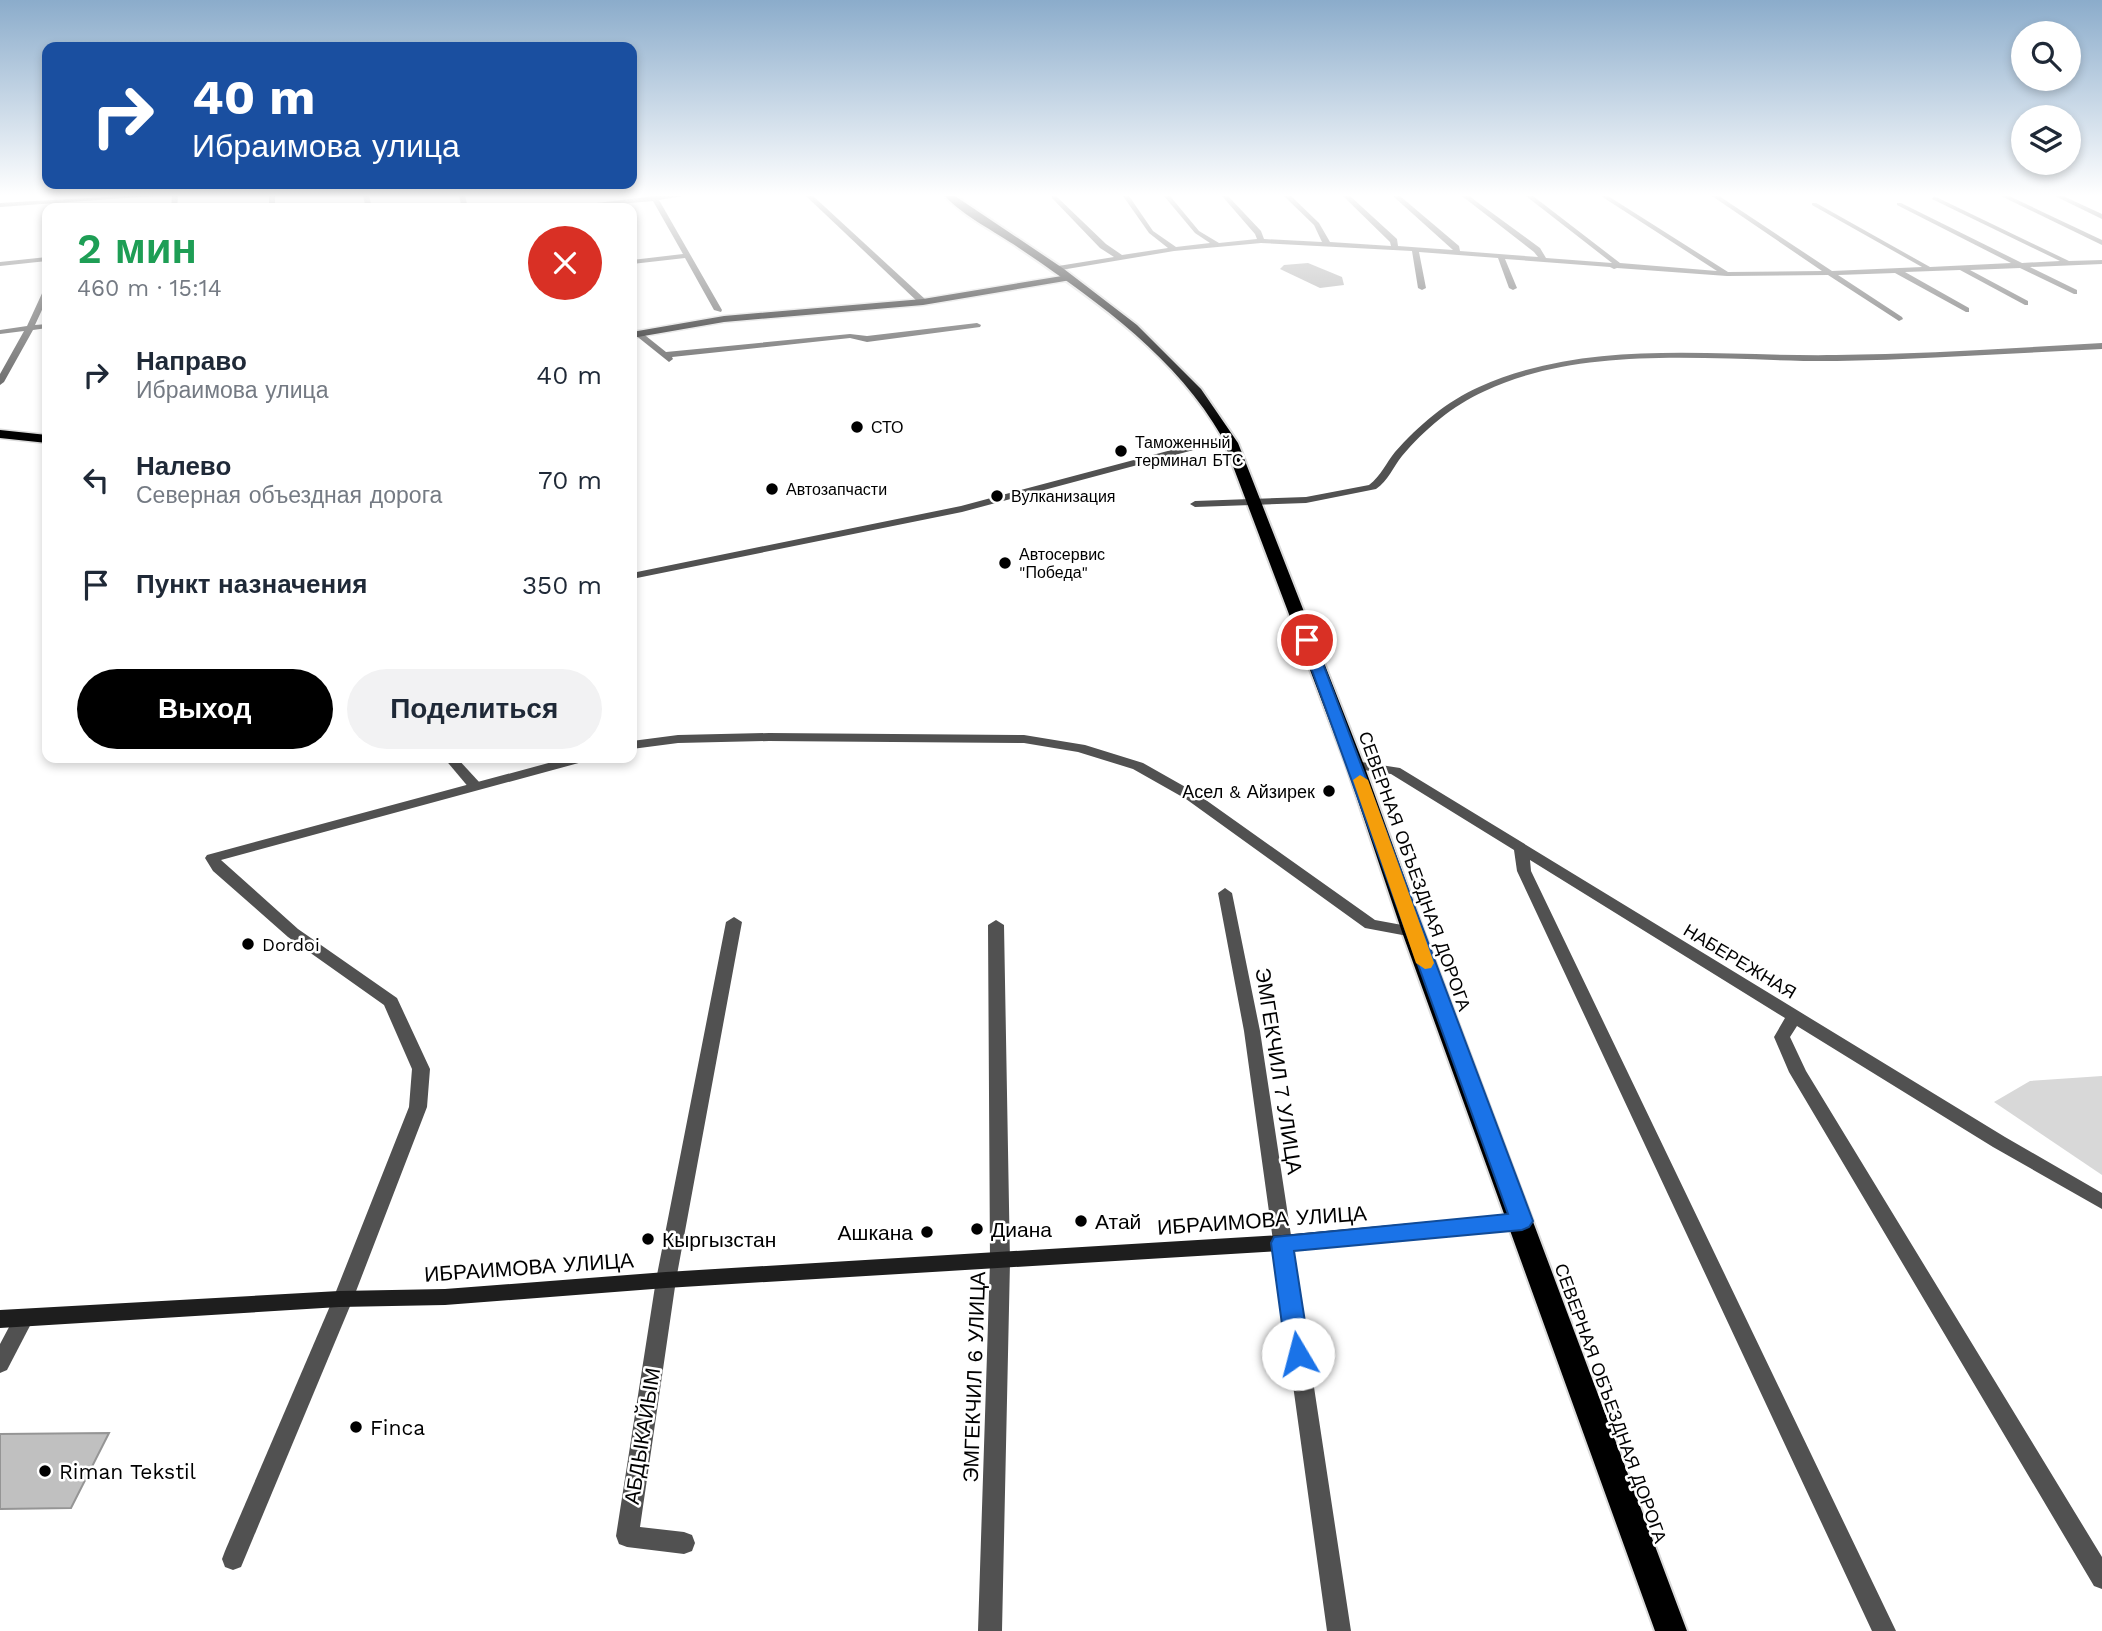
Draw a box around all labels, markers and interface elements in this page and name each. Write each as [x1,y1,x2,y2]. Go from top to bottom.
map controls [2011,21,2081,175]
button: search [2011,21,2081,91]
text: 40 m [192,68,315,126]
icon: right [77,70,168,161]
button: layers [2011,105,2081,175]
text: Ибраимова улица [192,127,460,165]
text: 2 мин [77,224,197,273]
button: close [528,226,602,300]
text: 460 m · 15:14 [77,275,222,302]
text: Направо [136,346,247,376]
icon: right [77,356,115,394]
text: 40 m [536,360,602,390]
text: Ибраимова улица [136,377,329,404]
place label: СТО [871,418,904,437]
marker: СТО [849,419,865,435]
place label: Таможенный терминал БТС [1135,433,1244,470]
marker: Таможенный терминал БТС [1113,443,1129,459]
text: Налево [136,451,231,481]
icon: left [77,461,115,499]
text: 70 m [538,465,602,495]
place label: Автозапчасти [786,480,887,499]
marker: Автозапчасти [764,481,780,497]
text: Северная объездная дорога [136,482,442,509]
place label: Вулканизация [1011,487,1116,506]
marker: Вулканизация [989,488,1005,504]
place label: Автосервис "Победа" [1019,545,1105,582]
marker: Автосервис "Победа" [997,555,1013,571]
icon: arrive [77,566,115,604]
text: Пункт назначения [136,569,367,599]
text: 350 m [522,570,602,600]
pin [1277,610,1337,670]
icon: arrive [1288,621,1326,659]
button: Выход [77,669,333,749]
button: Поделиться [347,669,602,749]
street label: СЕВЕРНАЯ ОБЪЕЗДНАЯ ДОРОГА [1355,728,1475,1014]
place label: Асел & Айзирек [1182,781,1315,802]
marker: Асел & Айзирек [1321,783,1337,799]
street label: НАБЕРЕЖНАЯ [1680,919,1800,1003]
place label: Dordoi [262,934,320,955]
marker: Dordoi [240,936,256,952]
street label: ЭМГЕКЧИЛ 7 УЛИЦА [1250,966,1308,1176]
street label: ИБРАИМОВА УЛИЦА [1156,1200,1368,1240]
place label: Атай [1095,1209,1141,1234]
marker: Атай [1073,1213,1089,1229]
place label: Диана [991,1217,1052,1242]
place label: Ашкана [838,1220,913,1245]
marker: Диана [969,1221,985,1237]
marker: Ашкана [919,1224,935,1240]
place label: Кыргызстан [662,1227,776,1252]
marker: Кыргызстан [640,1231,656,1247]
street label: ИБРАИМОВА УЛИЦА [423,1247,635,1287]
street label: СЕВЕРНАЯ ОБЪЕЗДНАЯ ДОРОГА [1551,1260,1671,1546]
street label: ЭМГЕКЧИЛ 6 УЛИЦА [958,1271,990,1483]
position arrow [1261,1317,1335,1391]
street label: АБДЫКАЙЫМ [619,1366,665,1506]
place label: Finca [370,1415,425,1440]
marker: Finca [348,1419,364,1435]
place label: Riman Tekstil [59,1459,197,1484]
marker: Riman Tekstil [37,1463,53,1479]

